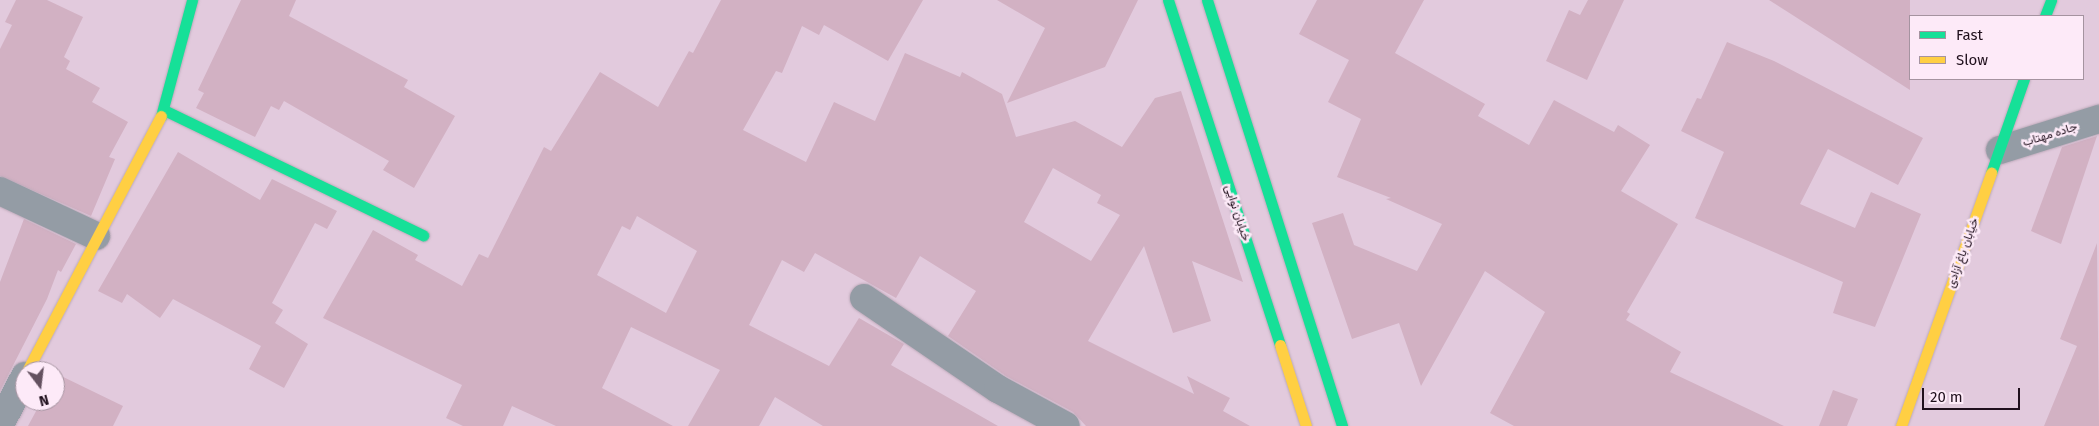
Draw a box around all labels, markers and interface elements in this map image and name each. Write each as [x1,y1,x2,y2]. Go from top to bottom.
legend [1909,15,2084,80]
text: Fast [1956,26,1983,44]
text: Slow [1956,51,1988,69]
street label: جاده مهتاب [2021,120,2079,150]
street label: خیابان نوایی [1221,183,1253,243]
street label: خیابان باغ آزادی [1944,216,1982,290]
north arrow [15,361,65,411]
scale bar [1924,378,2022,410]
text: 20 m [1930,388,1963,406]
text: N [37,391,50,409]

